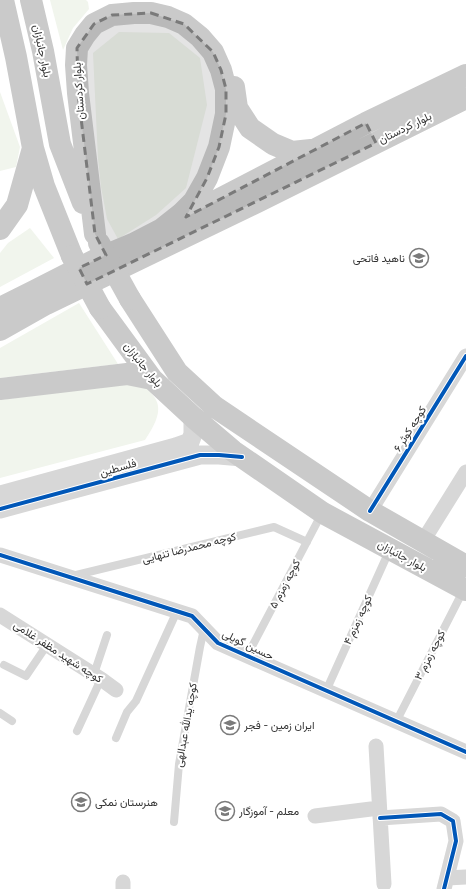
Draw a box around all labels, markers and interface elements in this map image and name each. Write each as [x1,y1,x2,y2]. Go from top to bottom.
street label: بلوار جانبازان [30,23,54,79]
street label: بلوار کردستان [71,62,87,120]
street label: بلوار کردستان [376,110,434,146]
school or university icon: ناهید فاتحی [408,247,430,269]
place label: ناهید فاتحی [353,252,405,265]
street label: بلوار جانبازان [121,340,165,390]
street label: کوچه کوثر ۶ [391,404,430,455]
street label: فلسطین [98,457,138,479]
street label: کوچه محمدرضا تنهایی [141,530,238,567]
street label: بلوار جانبازان [375,538,429,574]
street label: کوچه زمزم ۵ [267,557,304,611]
street label: کوچه زمزم ۴ [341,593,376,647]
street label: کوچه شهید مظفر غلامی [10,618,105,687]
street label: حسین گویلی [220,627,276,663]
street label: کوچه زمزم ۳ [412,628,449,683]
street label: کوچه یدالله عبدالهی [172,682,201,768]
school or university icon: ایران زمین - فجر [219,714,241,736]
place label: ایران زمین - فجر [243,719,314,732]
school or university icon: هنرستان نمکی [70,791,92,813]
place label: هنرستان نمکی [95,796,158,809]
school or university icon: معلم - آموزگار [214,800,236,822]
place label: معلم - آموزگار [238,805,299,819]

